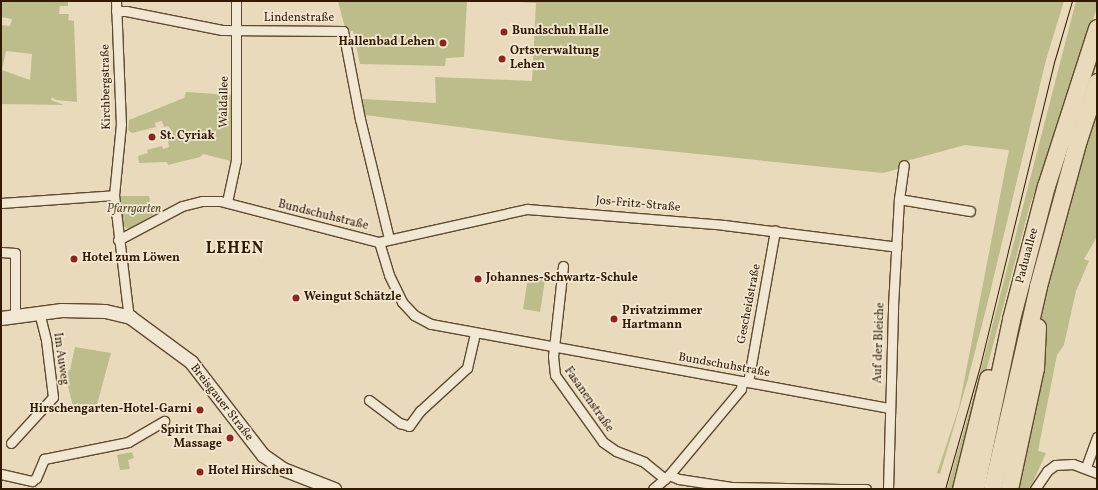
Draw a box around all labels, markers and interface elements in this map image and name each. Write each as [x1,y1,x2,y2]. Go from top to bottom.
street label: Lindenstraße [264,12,334,26]
place label: Bundschuh Halle [512,25,609,39]
marker: Bundschuh Halle [499,27,509,37]
place label: Hallenbad Lehen [338,36,435,50]
marker: Hallenbad Lehen [438,38,448,48]
street label: Kirchbergstraße [99,44,115,130]
place label: Ortsverwaltung Lehen [510,45,599,73]
marker: Ortsverwaltung Lehen [497,54,507,64]
street label: Waldallee [217,76,233,128]
place label: St. Cyriak [160,130,215,144]
marker: St. Cyriak [147,132,157,142]
street label: Jos-Fritz-Straße [595,194,681,216]
street label: Bundschuhstraße [276,198,370,234]
park label: Pfarrgarten [107,203,161,217]
street label: Paduaallee [1014,227,1042,285]
district label: LEHEN [206,239,264,259]
place label: Hotel zum Löwen [82,252,180,266]
marker: Hotel zum Löwen [69,254,79,264]
street label: Gescheidstraße [735,263,765,345]
place label: Johannes-Schwartz-Schule [486,272,638,286]
marker: Johannes-Schwartz-Schule [473,274,483,284]
place label: Weingut Schätzle [304,291,401,305]
marker: Weingut Schätzle [291,293,301,303]
street label: Auf der Bleiche [871,303,889,383]
place label: Privatzimmer Hartmann [622,305,702,333]
marker: Privatzimmer Hartmann [609,314,619,324]
street label: Im Auweg [49,332,71,386]
street label: Bundschuhstraße [677,351,771,381]
street label: Breisgauer Straße [187,362,255,444]
street label: Fasanenstraße [560,365,616,435]
place label: Hirschengarten-Hotel-Garni [29,403,192,417]
marker: Hirschengarten-Hotel-Garni [195,405,205,415]
place label: Spirit Thai Massage [160,424,222,452]
marker: Spirit Thai Massage [225,433,235,443]
place label: Hotel Hirschen [208,465,293,479]
marker: Hotel Hirschen [195,467,205,477]

